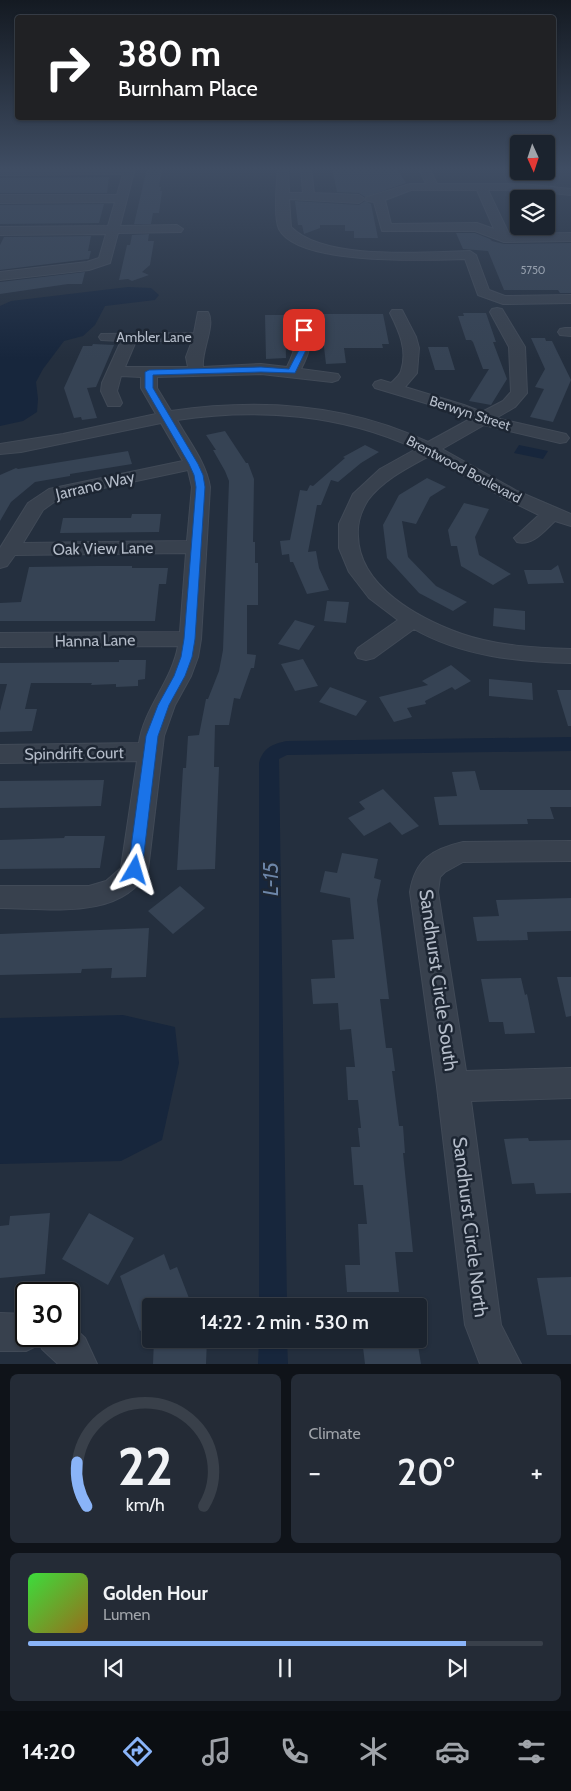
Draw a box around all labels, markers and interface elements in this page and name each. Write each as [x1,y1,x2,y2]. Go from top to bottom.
text: 380 m [118,32,221,75]
icon: right [35,35,100,100]
text: Burnham Place [118,75,258,102]
north arrow [510,135,555,180]
map controls [510,135,555,235]
button: layers [510,190,555,235]
house number: 5750 [520,263,546,277]
pin [283,309,325,351]
icon: arrive [290,316,318,344]
street label: Ambler Lane [116,328,192,346]
street label: Berwyn Street [427,391,513,435]
street label: Brentwood Boulevard [403,431,525,507]
street label: Jarrano Way [53,467,136,504]
street label: Oak View Lane [52,538,154,559]
street label: Hanna Lane [54,630,136,651]
street label: Spindrift Court [24,743,124,764]
position arrow [108,843,160,895]
water label: L-15 [258,862,283,896]
street label: Sandhurst Circle South [414,888,463,1073]
street label: Sandhurst Circle North [448,1136,493,1319]
speed limit sign: 30 [15,1282,80,1347]
text: 14:22 · 2 min · 530 m [200,1311,369,1334]
text: Climate [309,1424,361,1443]
text: 22 [118,1435,173,1498]
text: 20° [397,1448,455,1495]
text: − [309,1455,321,1489]
text: + [531,1455,543,1489]
text: km/h [126,1494,165,1515]
text: Golden Hour [103,1582,208,1605]
text: Lumen [103,1605,150,1624]
icon: previous [100,1654,128,1682]
icon: pause [271,1654,299,1682]
icon: next [443,1654,471,1682]
icon: directions [120,1734,155,1769]
icon: music [199,1734,234,1769]
icon: phone [277,1734,312,1769]
icon: climate [356,1734,391,1769]
icon: car [435,1734,470,1769]
icon: filters [514,1734,549,1769]
text: 14:20 [22,1738,76,1765]

